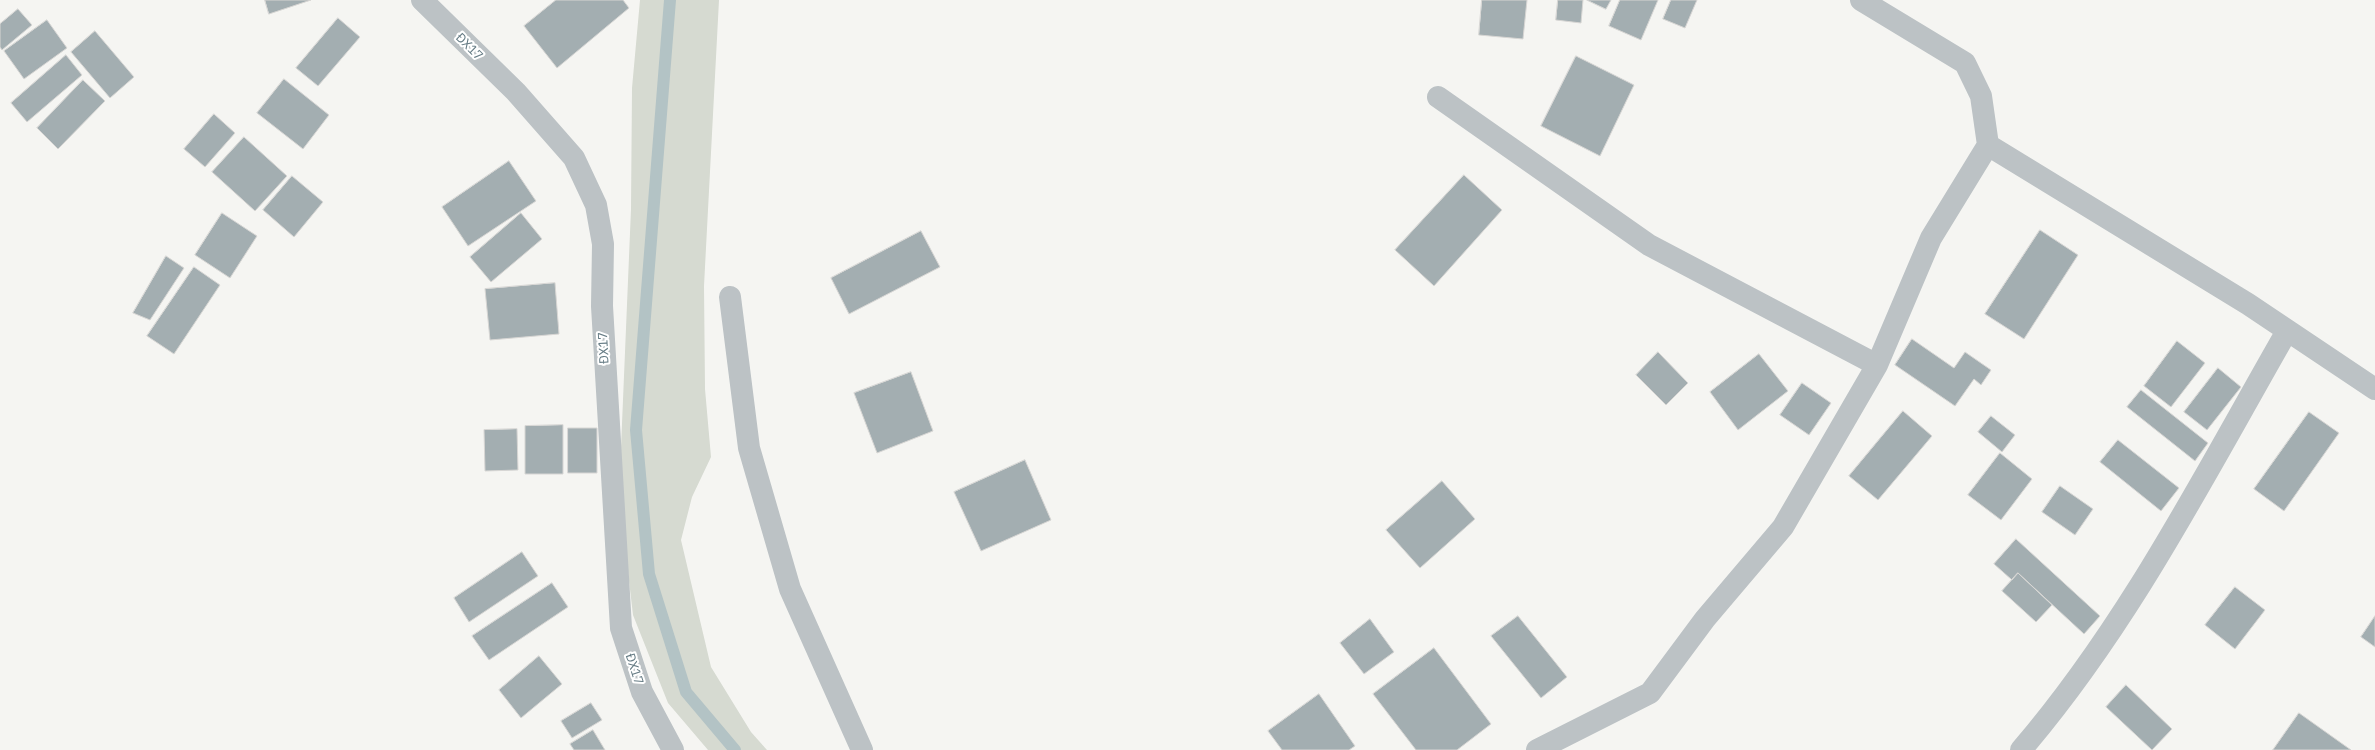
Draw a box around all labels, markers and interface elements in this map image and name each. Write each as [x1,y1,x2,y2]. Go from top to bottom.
street label: ĐX17 [452,30,486,64]
street label: ĐX17 [595,332,613,364]
street label: ĐX17 [622,651,646,687]

